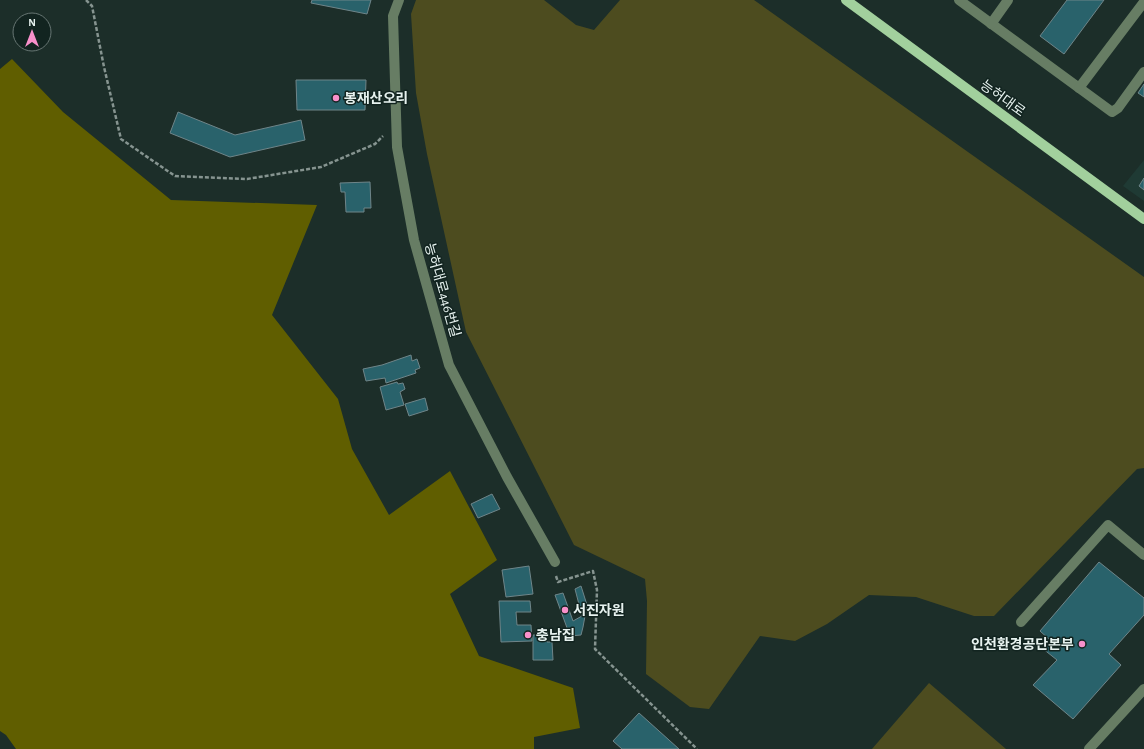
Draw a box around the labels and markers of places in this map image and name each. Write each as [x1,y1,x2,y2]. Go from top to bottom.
place label: 봉재산오리 [344,91,408,106]
marker: 봉재산오리 [331,93,341,103]
place label: 서진자원 [573,603,625,618]
marker: 서진자원 [560,605,570,615]
place label: 충남집 [536,628,575,643]
marker: 충남집 [523,630,533,640]
place label: 인천환경공단본부 [971,636,1074,652]
marker: 인천환경공단본부 [1077,639,1087,649]

